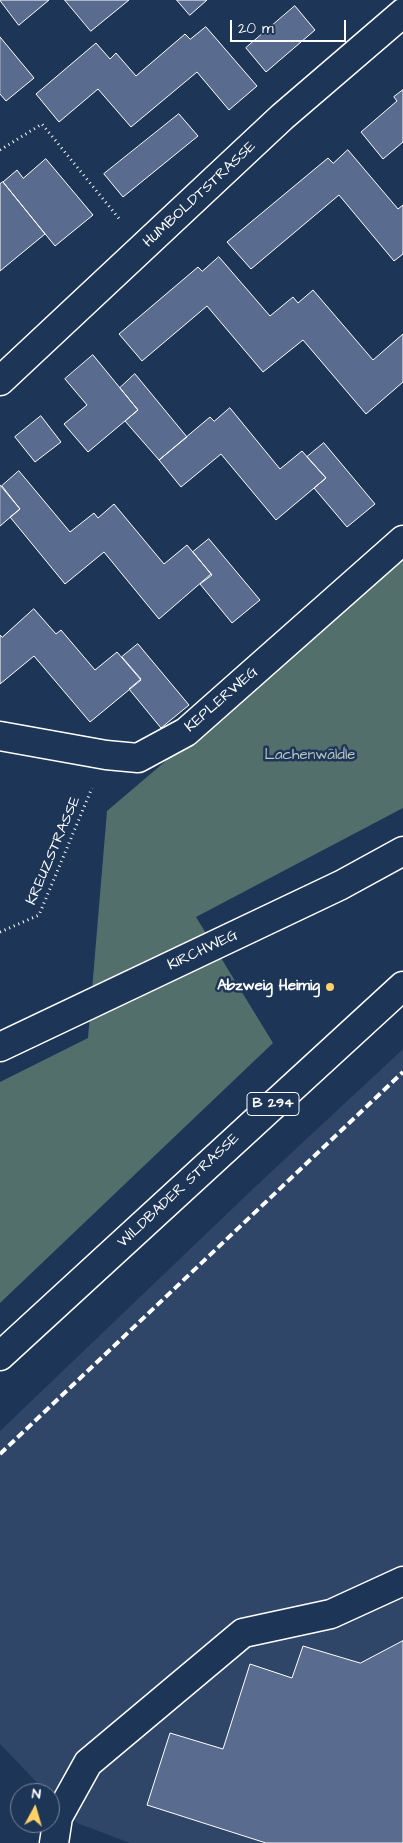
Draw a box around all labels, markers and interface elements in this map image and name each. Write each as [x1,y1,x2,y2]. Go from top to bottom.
scale bar [233,10,349,42]
text: 20 m [238,18,274,39]
street label: HUMBOLDTSTRASSE [140,138,260,252]
street label: KEPLERWEG [182,663,262,737]
park label: Lachenwäldle [265,747,355,765]
street label: KREUZSTRASSE [23,794,85,908]
street label: KIRCHWEG [165,927,241,975]
place label: Abzweig Heimig [217,978,320,996]
marker: Abzweig Heimig [324,981,336,993]
road number: B 294 [247,1092,299,1116]
street label: WILDBADER STRASSE [115,1130,243,1252]
north arrow [10,1783,60,1833]
text: N [31,1784,42,1804]

